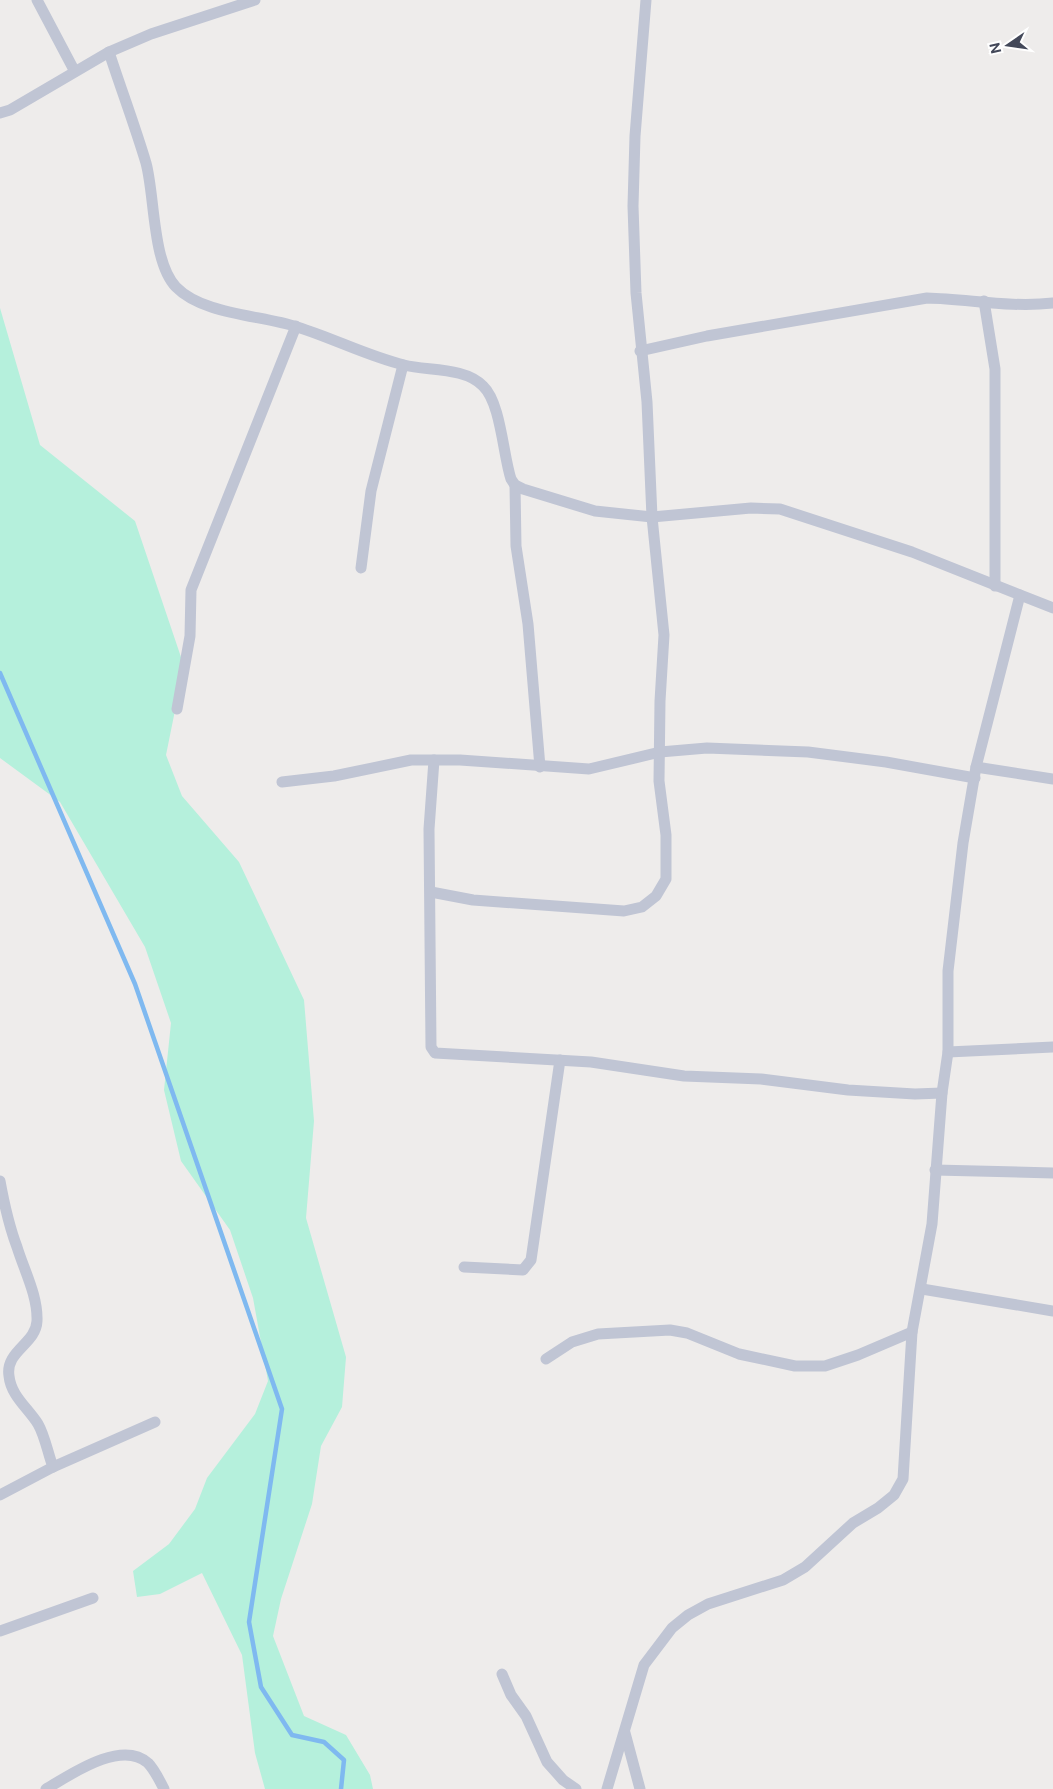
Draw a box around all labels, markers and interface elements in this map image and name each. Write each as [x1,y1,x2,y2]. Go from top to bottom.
north arrow [983,20,1033,70]
text: N [986,41,1004,55]

